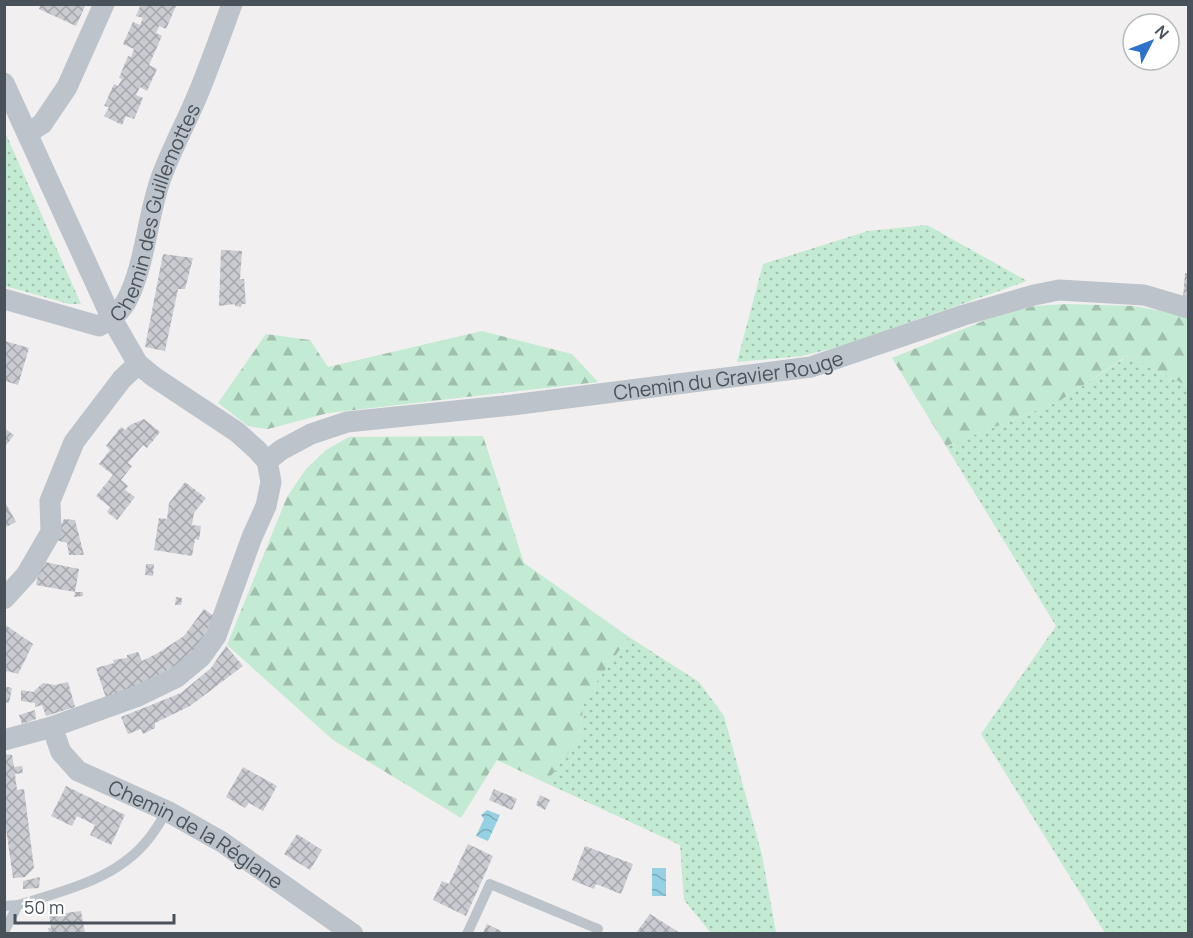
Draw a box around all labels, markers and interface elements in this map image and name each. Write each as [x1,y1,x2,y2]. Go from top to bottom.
north arrow [1121,12,1181,72]
text: N [1150,20,1174,44]
street label: Chemin des Guillemottes [103,99,206,327]
street label: Chemin du Gravier Rouge [612,344,847,405]
street label: Chemin de la Réglane [104,773,289,895]
scale bar [15,887,174,925]
text: 50 m [24,895,64,919]

